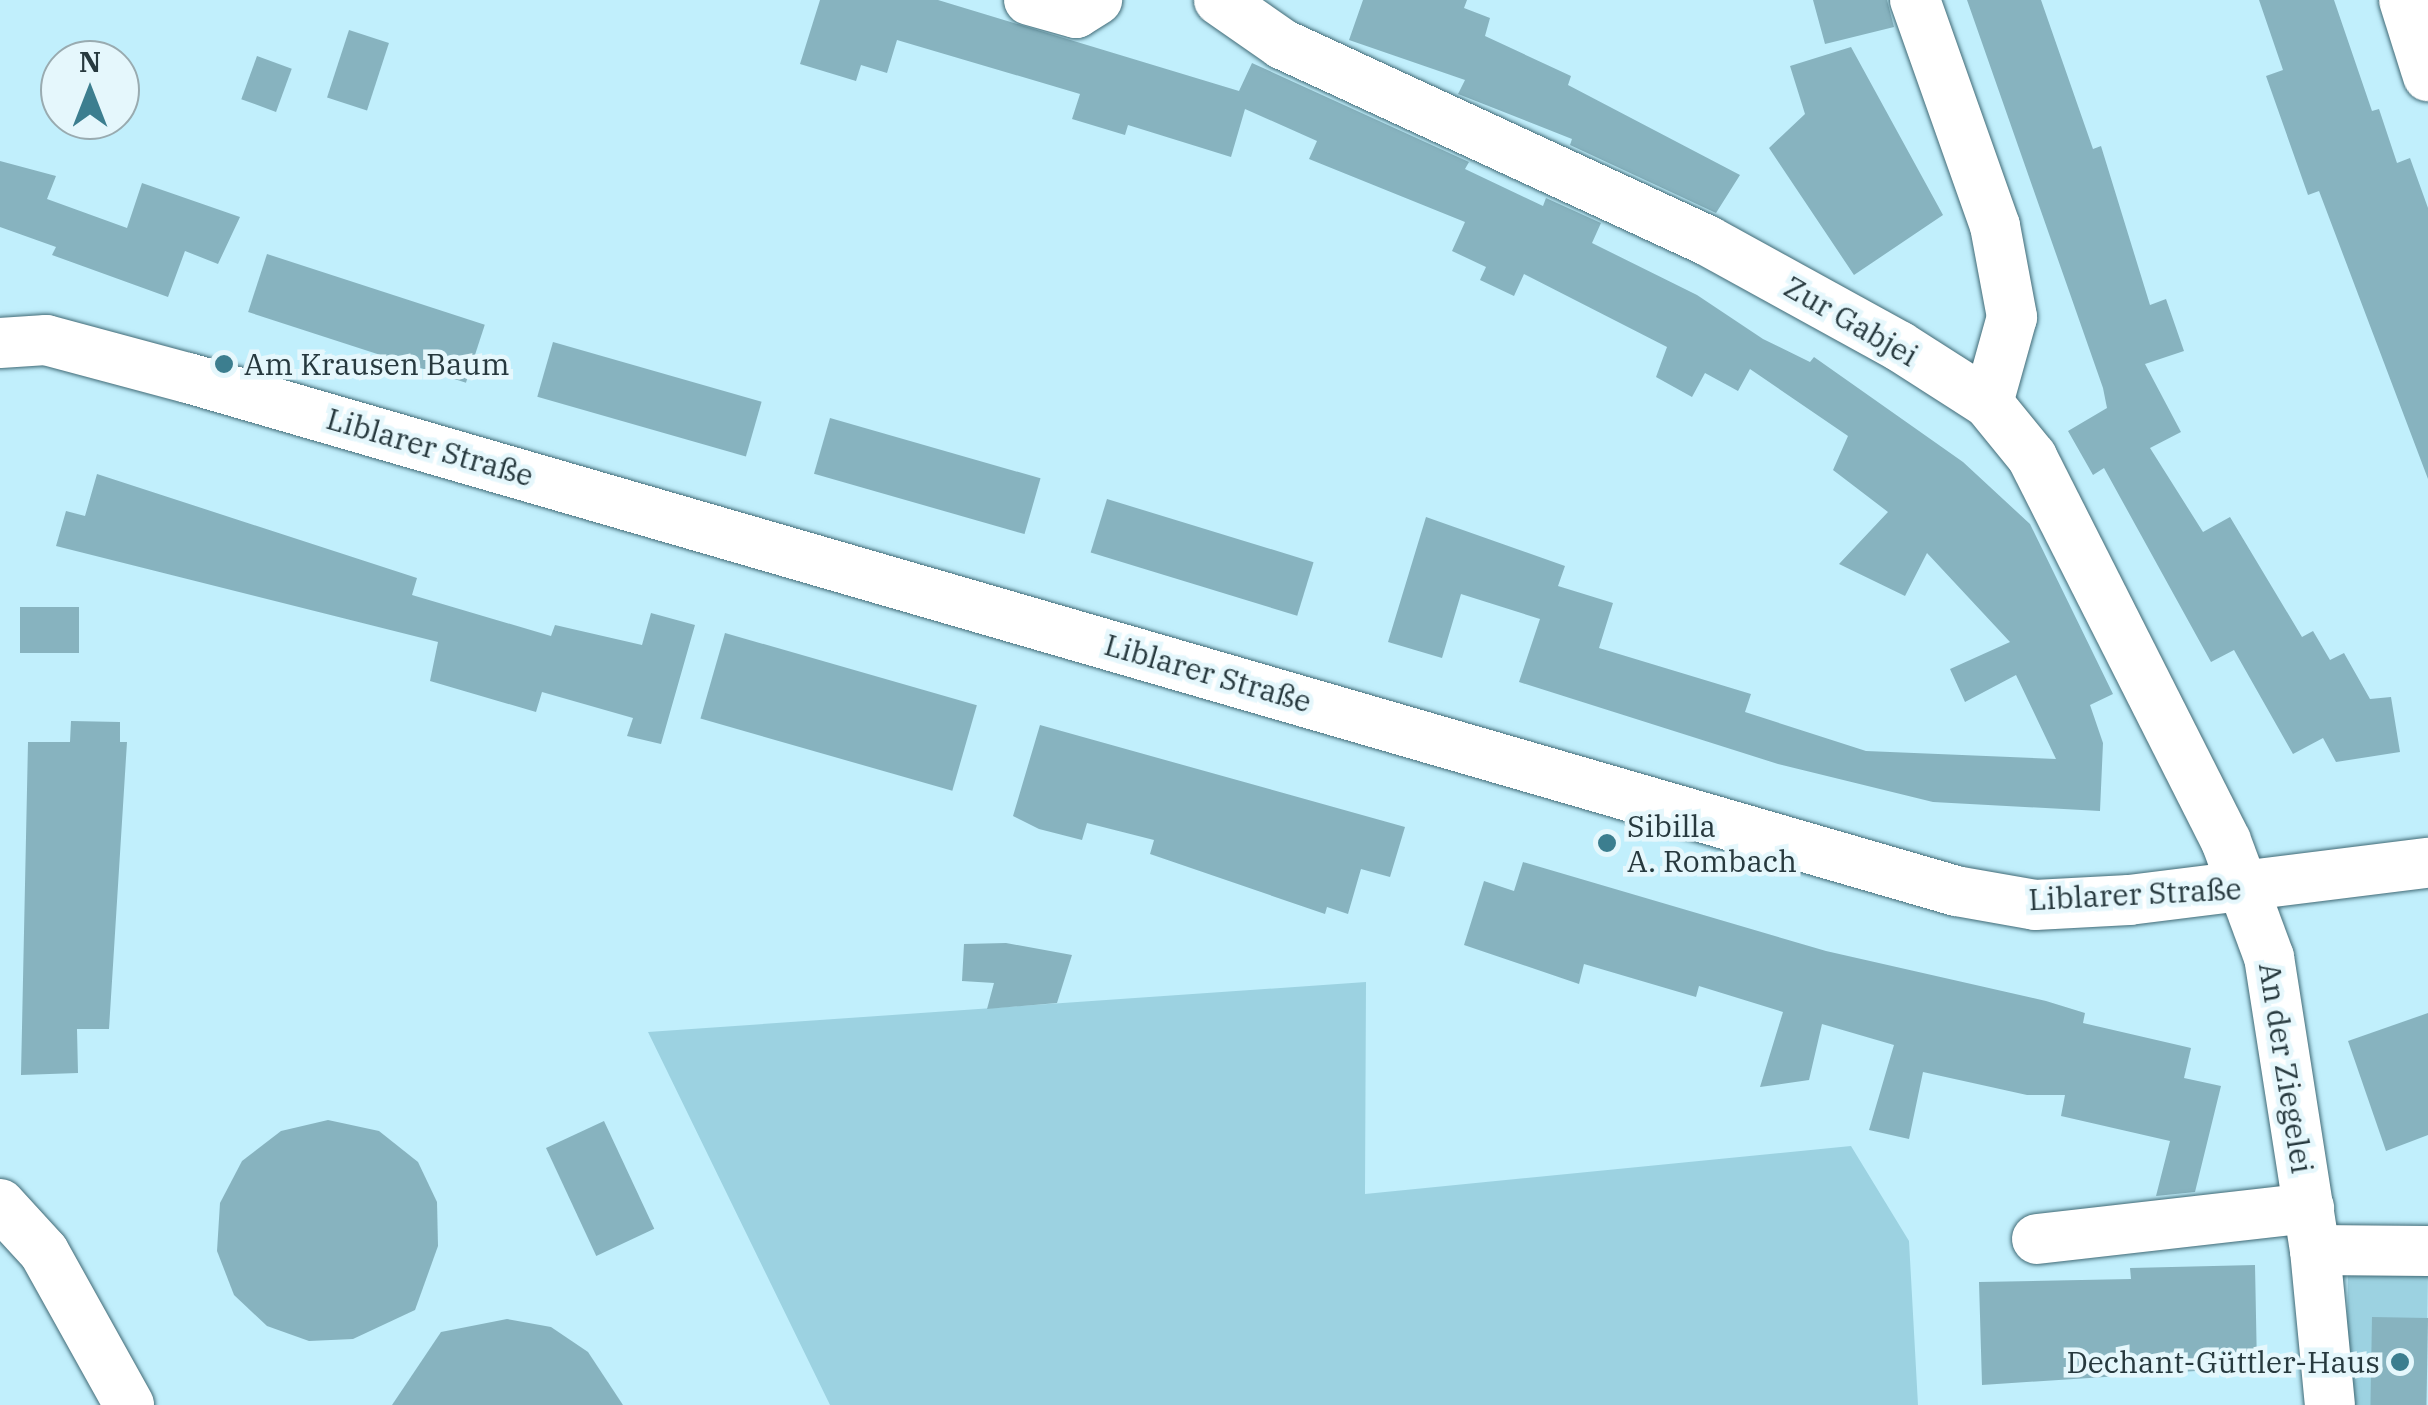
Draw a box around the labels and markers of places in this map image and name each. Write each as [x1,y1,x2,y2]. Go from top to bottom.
place label: Am Krausen Baum [244,346,509,382]
marker: Am Krausen Baum [213,353,235,375]
place label: Sibilla A. Rombach [1627,808,1797,878]
marker: Sibilla A. Rombach [1596,832,1618,854]
place label: Dechant-Güttler-Haus [2067,1344,2380,1380]
marker: Dechant-Güttler-Haus [2389,1351,2411,1373]

